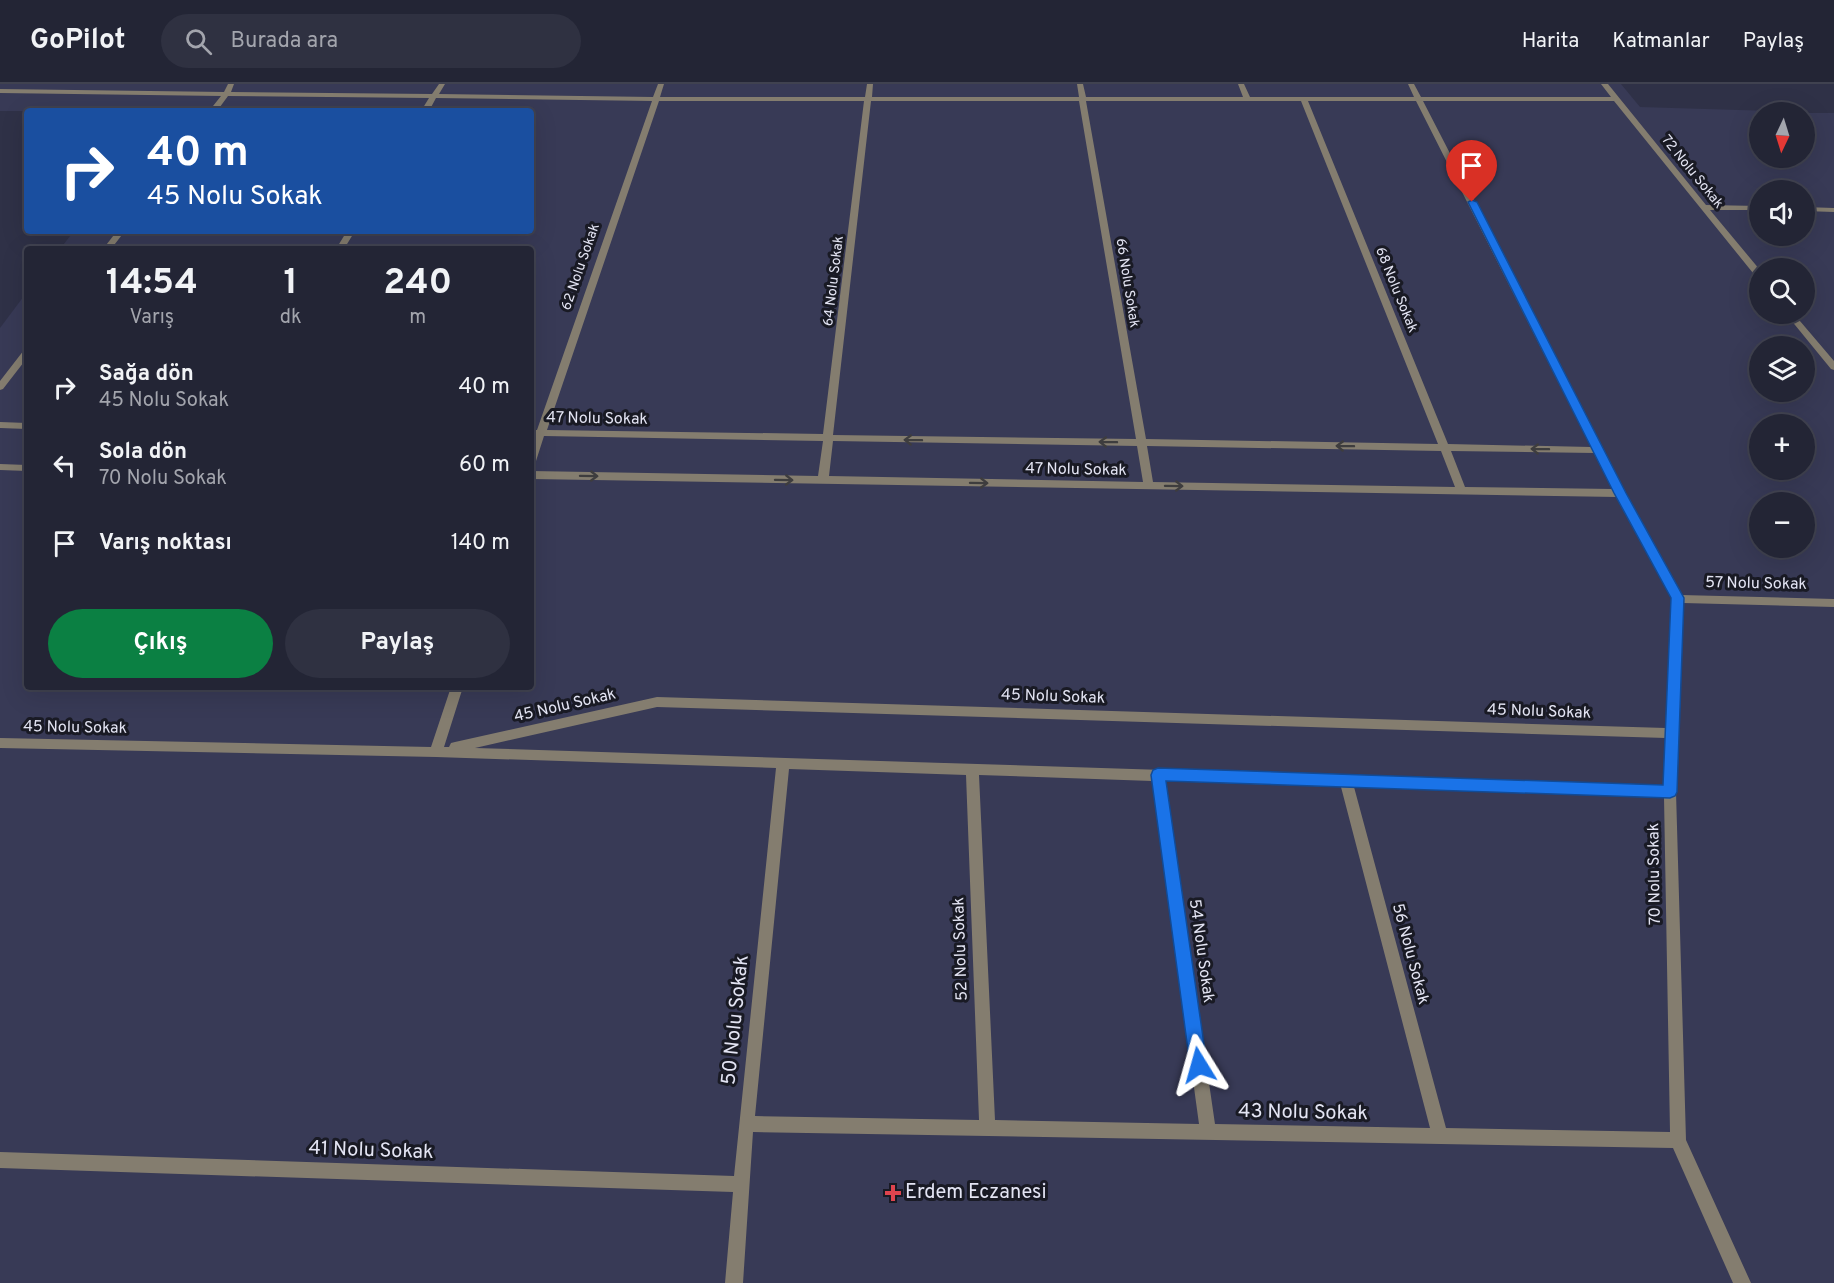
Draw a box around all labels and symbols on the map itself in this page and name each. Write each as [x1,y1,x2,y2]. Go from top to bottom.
north arrow [1749,102,1815,168]
street label: 72 Nolu Sokak [1657,132,1727,212]
pin [1446,140,1497,202]
street label: 62 Nolu Sokak [558,221,604,313]
street label: 64 Nolu Sokak [820,235,848,327]
street label: 66 Nolu Sokak [1112,237,1142,329]
street label: 68 Nolu Sokak [1371,245,1421,335]
street label: 47 Nolu Sokak [546,408,648,430]
one-way arrow [904,434,924,445]
one-way arrow [1099,437,1119,448]
one-way arrow [1336,440,1356,452]
one-way arrow [1531,443,1551,455]
street label: 47 Nolu Sokak [1025,459,1127,481]
one-way arrow [579,471,599,482]
one-way arrow [774,474,794,486]
one-way arrow [969,477,989,489]
one-way arrow [1164,480,1184,492]
street label: 57 Nolu Sokak [1705,573,1807,595]
street label: 45 Nolu Sokak [512,685,618,727]
street label: 45 Nolu Sokak [1001,685,1105,709]
street label: 45 Nolu Sokak [1487,700,1591,724]
street label: 45 Nolu Sokak [23,717,127,739]
street label: 70 Nolu Sokak [1644,823,1666,925]
street label: 52 Nolu Sokak [949,897,973,1001]
street label: 54 Nolu Sokak [1184,898,1218,1004]
street label: 56 Nolu Sokak [1387,901,1433,1007]
street label: 50 Nolu Sokak [716,954,756,1086]
position arrow [1167,1033,1231,1097]
street label: 43 Nolu Sokak [1238,1099,1368,1127]
street label: 41 Nolu Sokak [308,1136,434,1166]
place label: Erdem Eczanesi [905,1180,1047,1206]
marker: Erdem Eczanesi [886,1186,900,1200]

